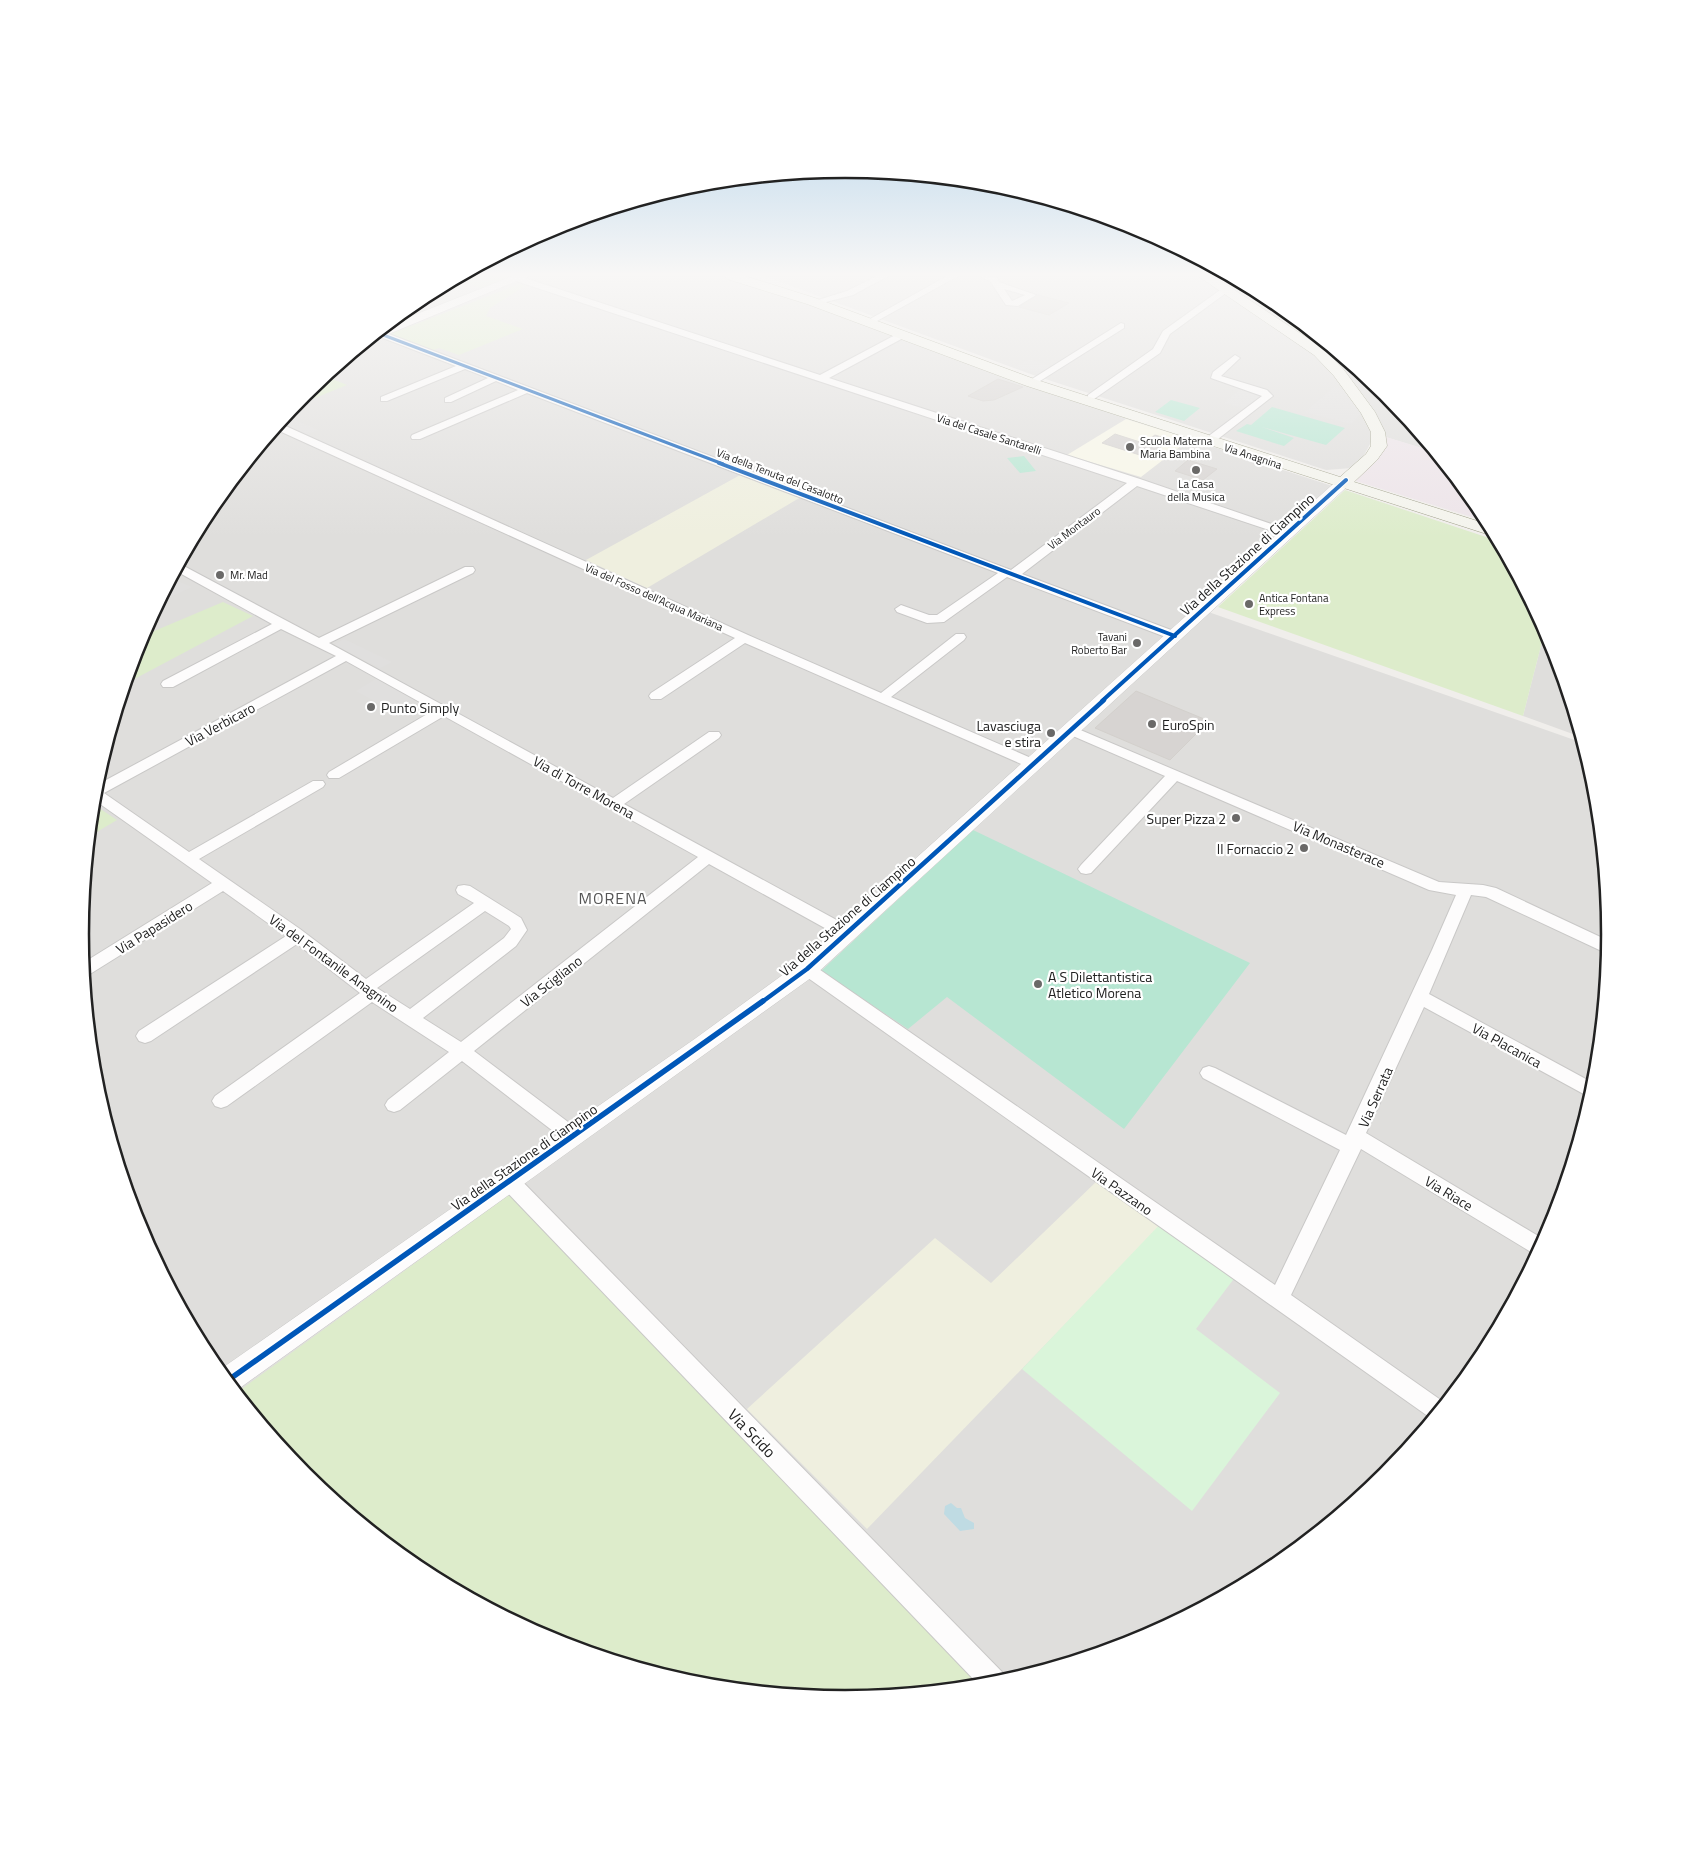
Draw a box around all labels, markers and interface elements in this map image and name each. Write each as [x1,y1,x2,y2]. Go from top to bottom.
street label: Via del Casale Santarelli [935,410,1043,458]
place label: Scuola Materna Maria Bambina [1140,433,1213,462]
street label: Via Anagnina [1222,439,1285,473]
marker: Scuola Materna Maria Bambina [1124,441,1136,453]
street label: Via della Tenuta del Casalotto [714,444,846,508]
marker: La Casa della Musica [1190,464,1202,476]
place label: La Casa della Musica [1167,476,1225,505]
street label: Via della Stazione di Ciampino [1175,488,1319,620]
street label: Via Montauro [1044,503,1104,553]
street label: Via del Fosso dell'Acqua Mariana [582,559,726,635]
place label: Mr. Mad [230,567,268,583]
marker: Mr. Mad [214,569,226,581]
place label: Antica Fontana Express [1259,590,1329,619]
marker: Antica Fontana Express [1243,598,1255,610]
place label: Tavani Roberto Bar [1071,629,1127,658]
marker: Tavani Roberto Bar [1131,637,1143,649]
street label: Via Verbicaro [181,697,259,751]
place label: Punto Simply [381,697,460,718]
marker: Punto Simply [365,701,377,713]
place label: EuroSpin [1162,714,1215,735]
place label: Lavasciuga e stira [976,715,1041,752]
marker: EuroSpin [1146,718,1158,730]
marker: Lavasciuga e stira [1045,727,1057,739]
street label: Via di Torre Morena [529,750,639,824]
place label: Super Pizza 2 [1147,808,1226,829]
marker: Super Pizza 2 [1230,812,1242,824]
street label: Via Monasterace [1290,815,1388,873]
place label: Il Fornaccio 2 [1217,838,1294,859]
marker: Il Fornaccio 2 [1298,842,1310,854]
street label: Via della Stazione di Ciampino [774,851,920,981]
district label: MORENA [578,886,648,910]
street label: Via Papasidero [112,895,196,959]
street label: Via del Fontanile Anagnino [265,909,403,1017]
street label: Via Scigliano [516,950,586,1012]
place label: A S Dilettantistica Atletico Morena [1048,966,1152,1003]
marker: A S Dilettantistica Atletico Morena [1032,978,1044,990]
street label: Via Placanica [1468,1017,1546,1073]
street label: Via Serrata [1352,1063,1398,1131]
street label: Via della Stazione di Ciampino [446,1098,602,1216]
street label: Via Pazzano [1087,1162,1157,1220]
street label: Via Riace [1421,1170,1477,1216]
street label: Via Scido [722,1403,782,1463]

